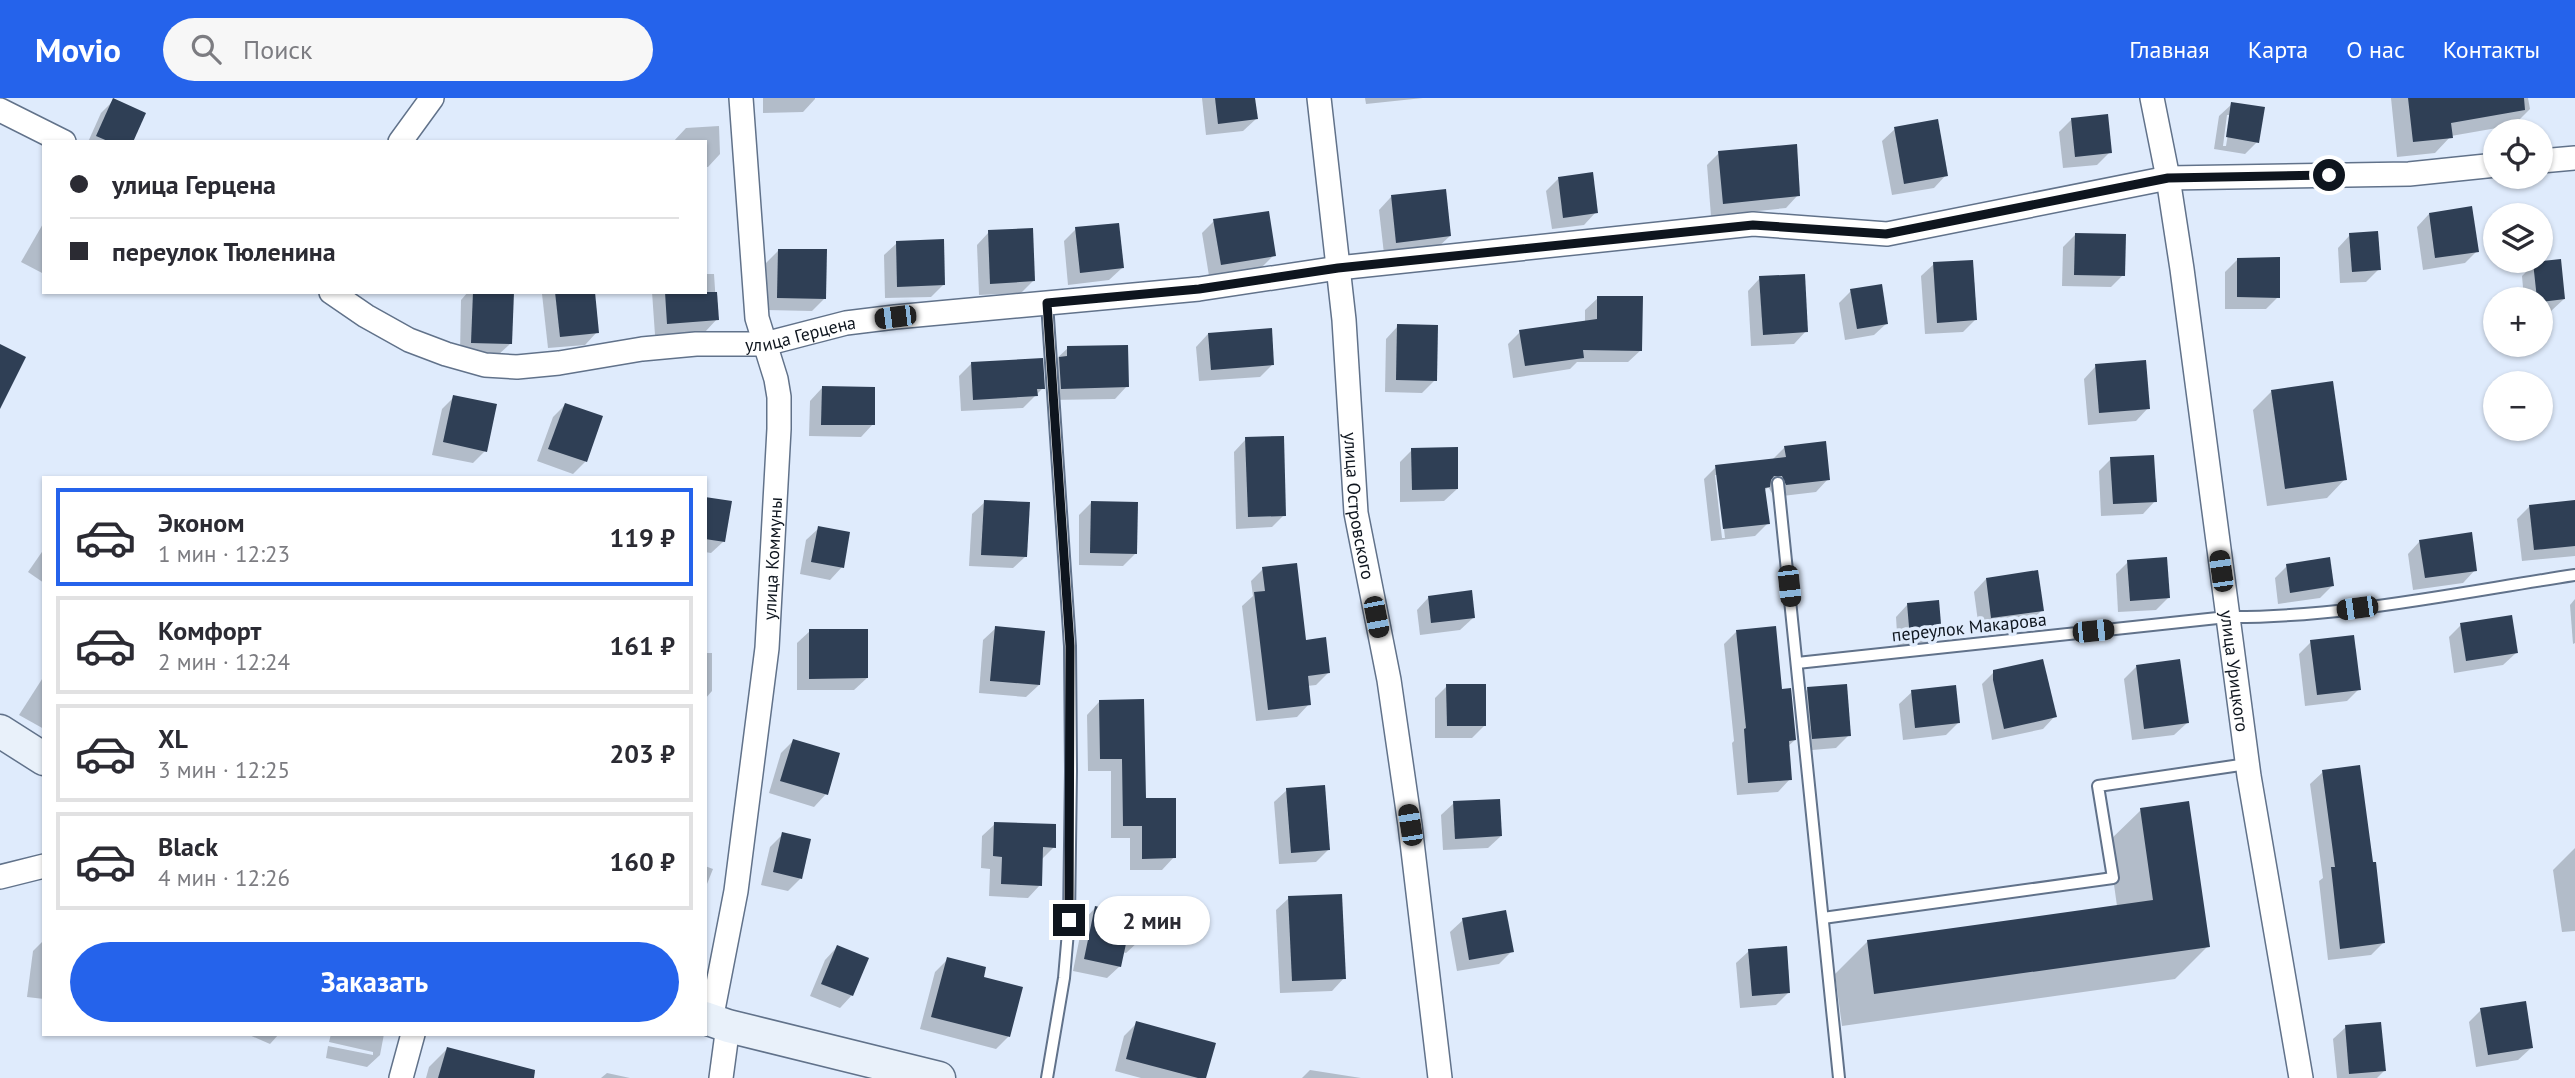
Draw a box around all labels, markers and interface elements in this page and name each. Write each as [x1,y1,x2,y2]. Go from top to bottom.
search box [163,18,653,81]
text: Movio [35,28,121,71]
icon: search [187,30,225,68]
text: Поиск [243,33,313,66]
text: Главная [2129,34,2210,65]
text: Карта [2248,34,2308,65]
text: О нас [2346,34,2405,65]
text: Контакты [2443,34,2540,65]
map controls [2483,119,2553,441]
button: locate [2483,119,2553,189]
route start [2313,159,2345,191]
text: улица Герцена [112,168,276,201]
button: layers [2483,203,2553,273]
text: переулок Тюленина [112,235,336,268]
button: + [2483,287,2553,357]
car [873,304,918,330]
street label: улица Герцена [745,310,857,356]
button: − [2483,371,2553,441]
street label: улица Островского [1339,431,1380,581]
street label: улица Коммуны [757,496,787,621]
icon: car [74,506,137,569]
text: Эконом [158,506,245,539]
text: 119 ₽ [609,521,675,554]
text: 1 мин · 12:23 [158,539,290,568]
car [2208,549,2235,593]
car [1777,564,1802,608]
car [1362,594,1391,640]
car [2335,595,2380,621]
street label: переулок Макарова [1890,607,2048,647]
street label: улица Урицкого [2216,609,2255,733]
icon: car [74,614,137,677]
text: Комфорт [158,614,261,647]
car [2072,618,2115,644]
text: 161 ₽ [609,629,675,662]
text: 2 мин · 12:24 [158,647,290,676]
icon: car [74,722,137,785]
text: XL [158,722,188,755]
text: 203 ₽ [609,737,675,770]
text: 3 мин · 12:25 [158,755,290,784]
car [1397,803,1424,847]
icon: car [74,830,137,893]
text: Black [158,830,218,863]
text: 160 ₽ [609,845,675,878]
text: 4 мин · 12:26 [158,863,290,892]
callout: 2 мин [1094,896,1209,944]
route end [1053,904,1085,936]
text: 2 мин [1122,906,1182,935]
button: Заказать [70,942,679,1022]

